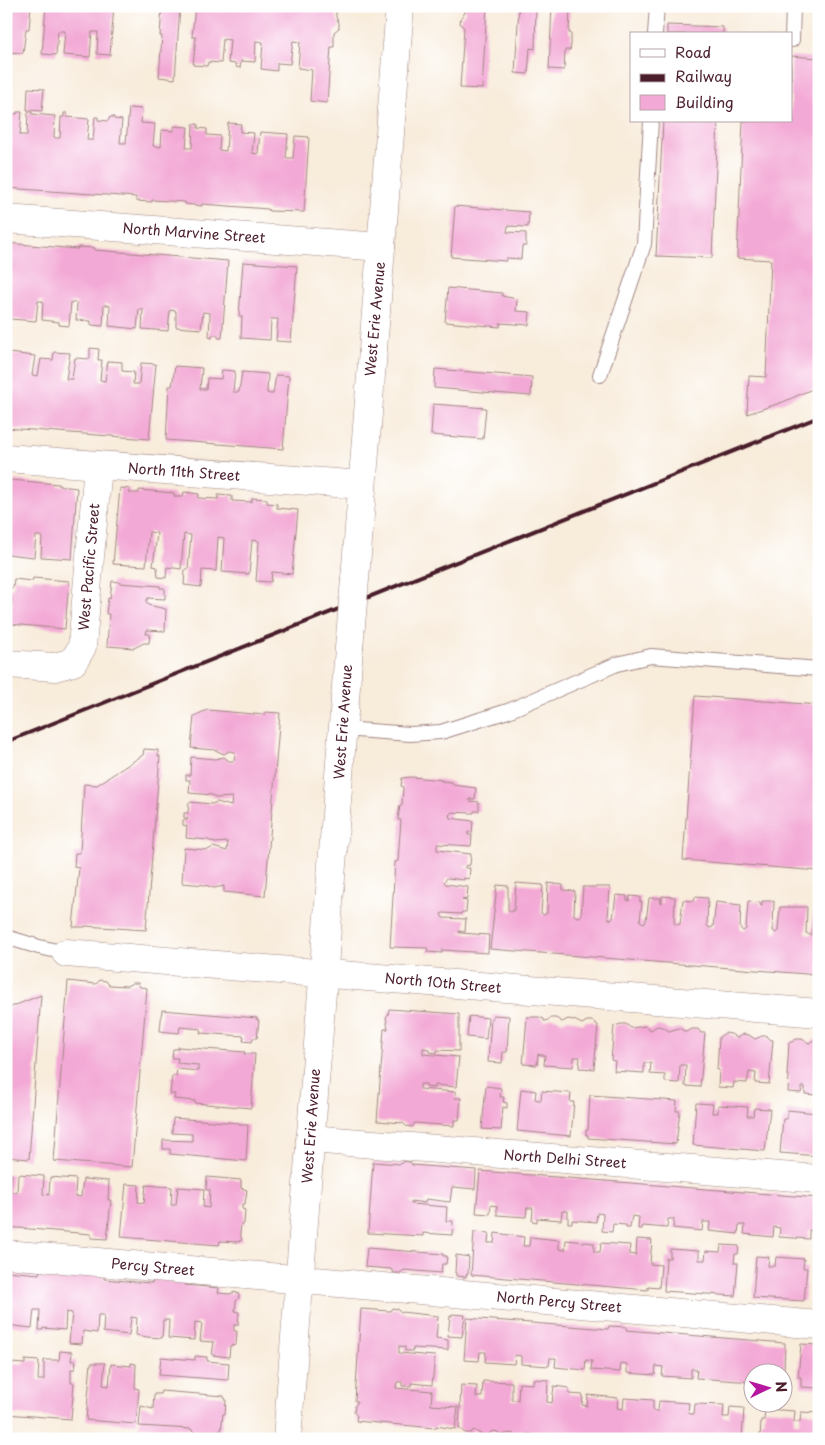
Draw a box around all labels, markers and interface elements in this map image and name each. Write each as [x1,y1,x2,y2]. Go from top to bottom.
legend [630,32,792,122]
text: Road [675,40,711,63]
text: Railway [675,64,732,87]
text: Building [675,90,734,113]
street label: North Marvine Street [122,217,266,248]
street label: West Erie Avenue [359,260,390,377]
street label: North 11th Street [127,457,241,486]
street label: West Pacific Street [72,502,105,632]
street label: West Erie Avenue [328,664,357,780]
street label: North 10th Street [384,967,503,998]
street label: West Erie Avenue [296,1068,325,1184]
street label: North Delhi Street [503,1144,627,1173]
street label: Percy Street [110,1252,196,1281]
street label: North Percy Street [496,1286,623,1317]
north arrow [742,1362,792,1412]
text: N [771,1380,792,1393]

